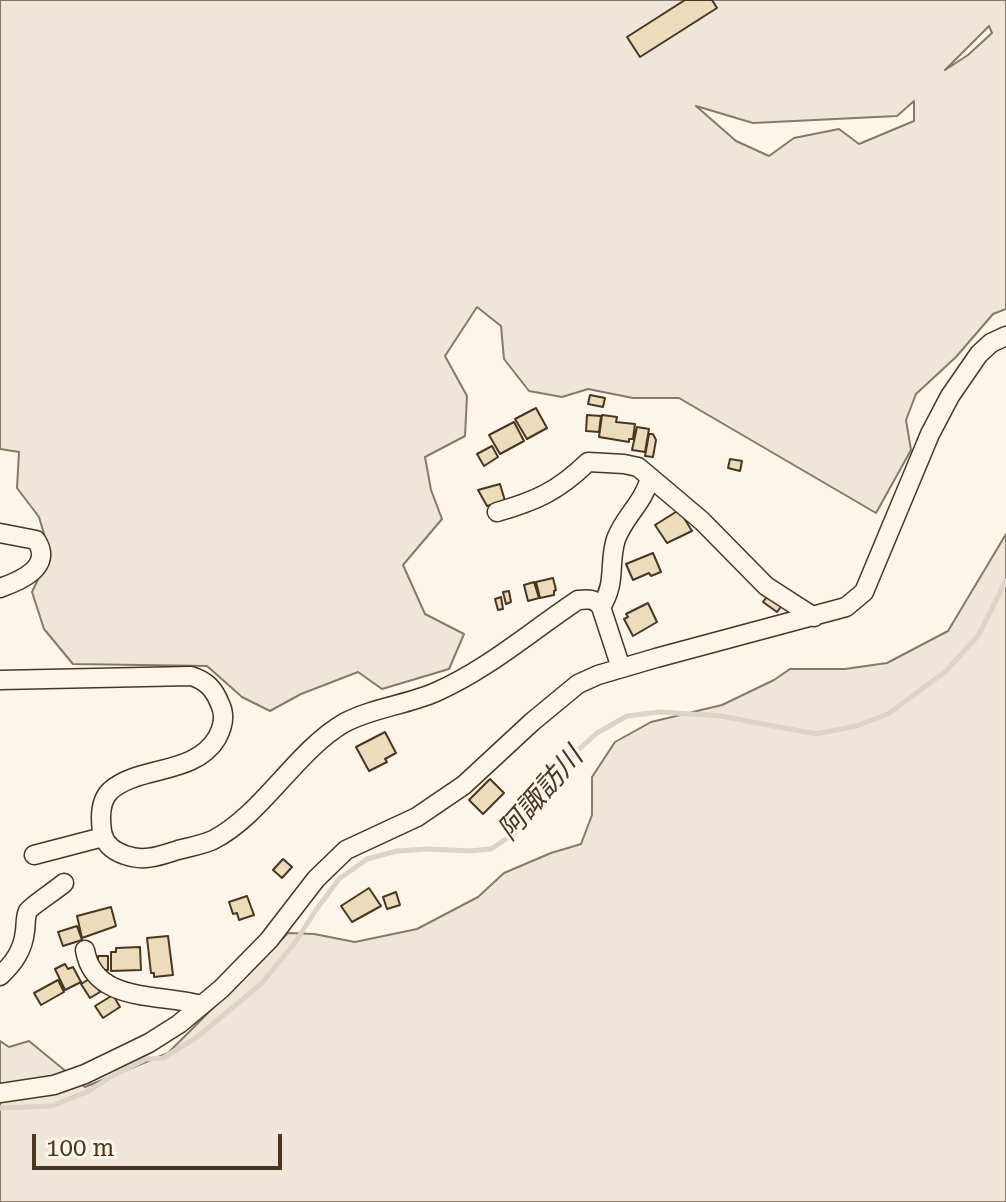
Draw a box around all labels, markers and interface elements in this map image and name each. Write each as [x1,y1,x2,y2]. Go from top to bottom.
water label: 阿諏訪川 [492,741,590,847]
scale bar [36,1118,286,1168]
text: 100 m [46,1134,114,1162]

